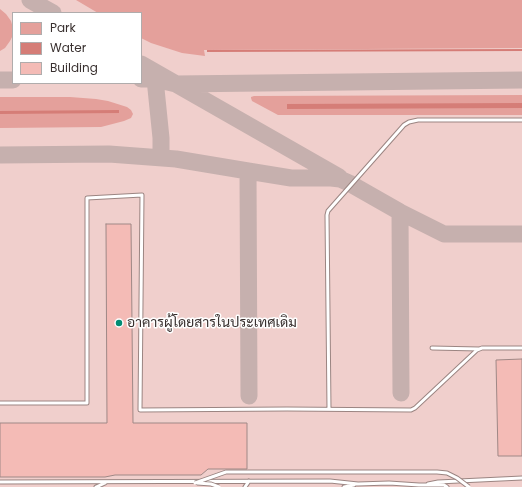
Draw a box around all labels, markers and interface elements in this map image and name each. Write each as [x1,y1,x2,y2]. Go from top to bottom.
legend [12,12,142,84]
text: Park [50,19,76,36]
text: Water [50,39,86,56]
text: Building [50,59,98,76]
place label: อาคารผู้โดยสารในประเทศเดิม [127,315,297,331]
marker: อาคารผู้โดยสารในประเทศเดิม [114,318,124,328]

